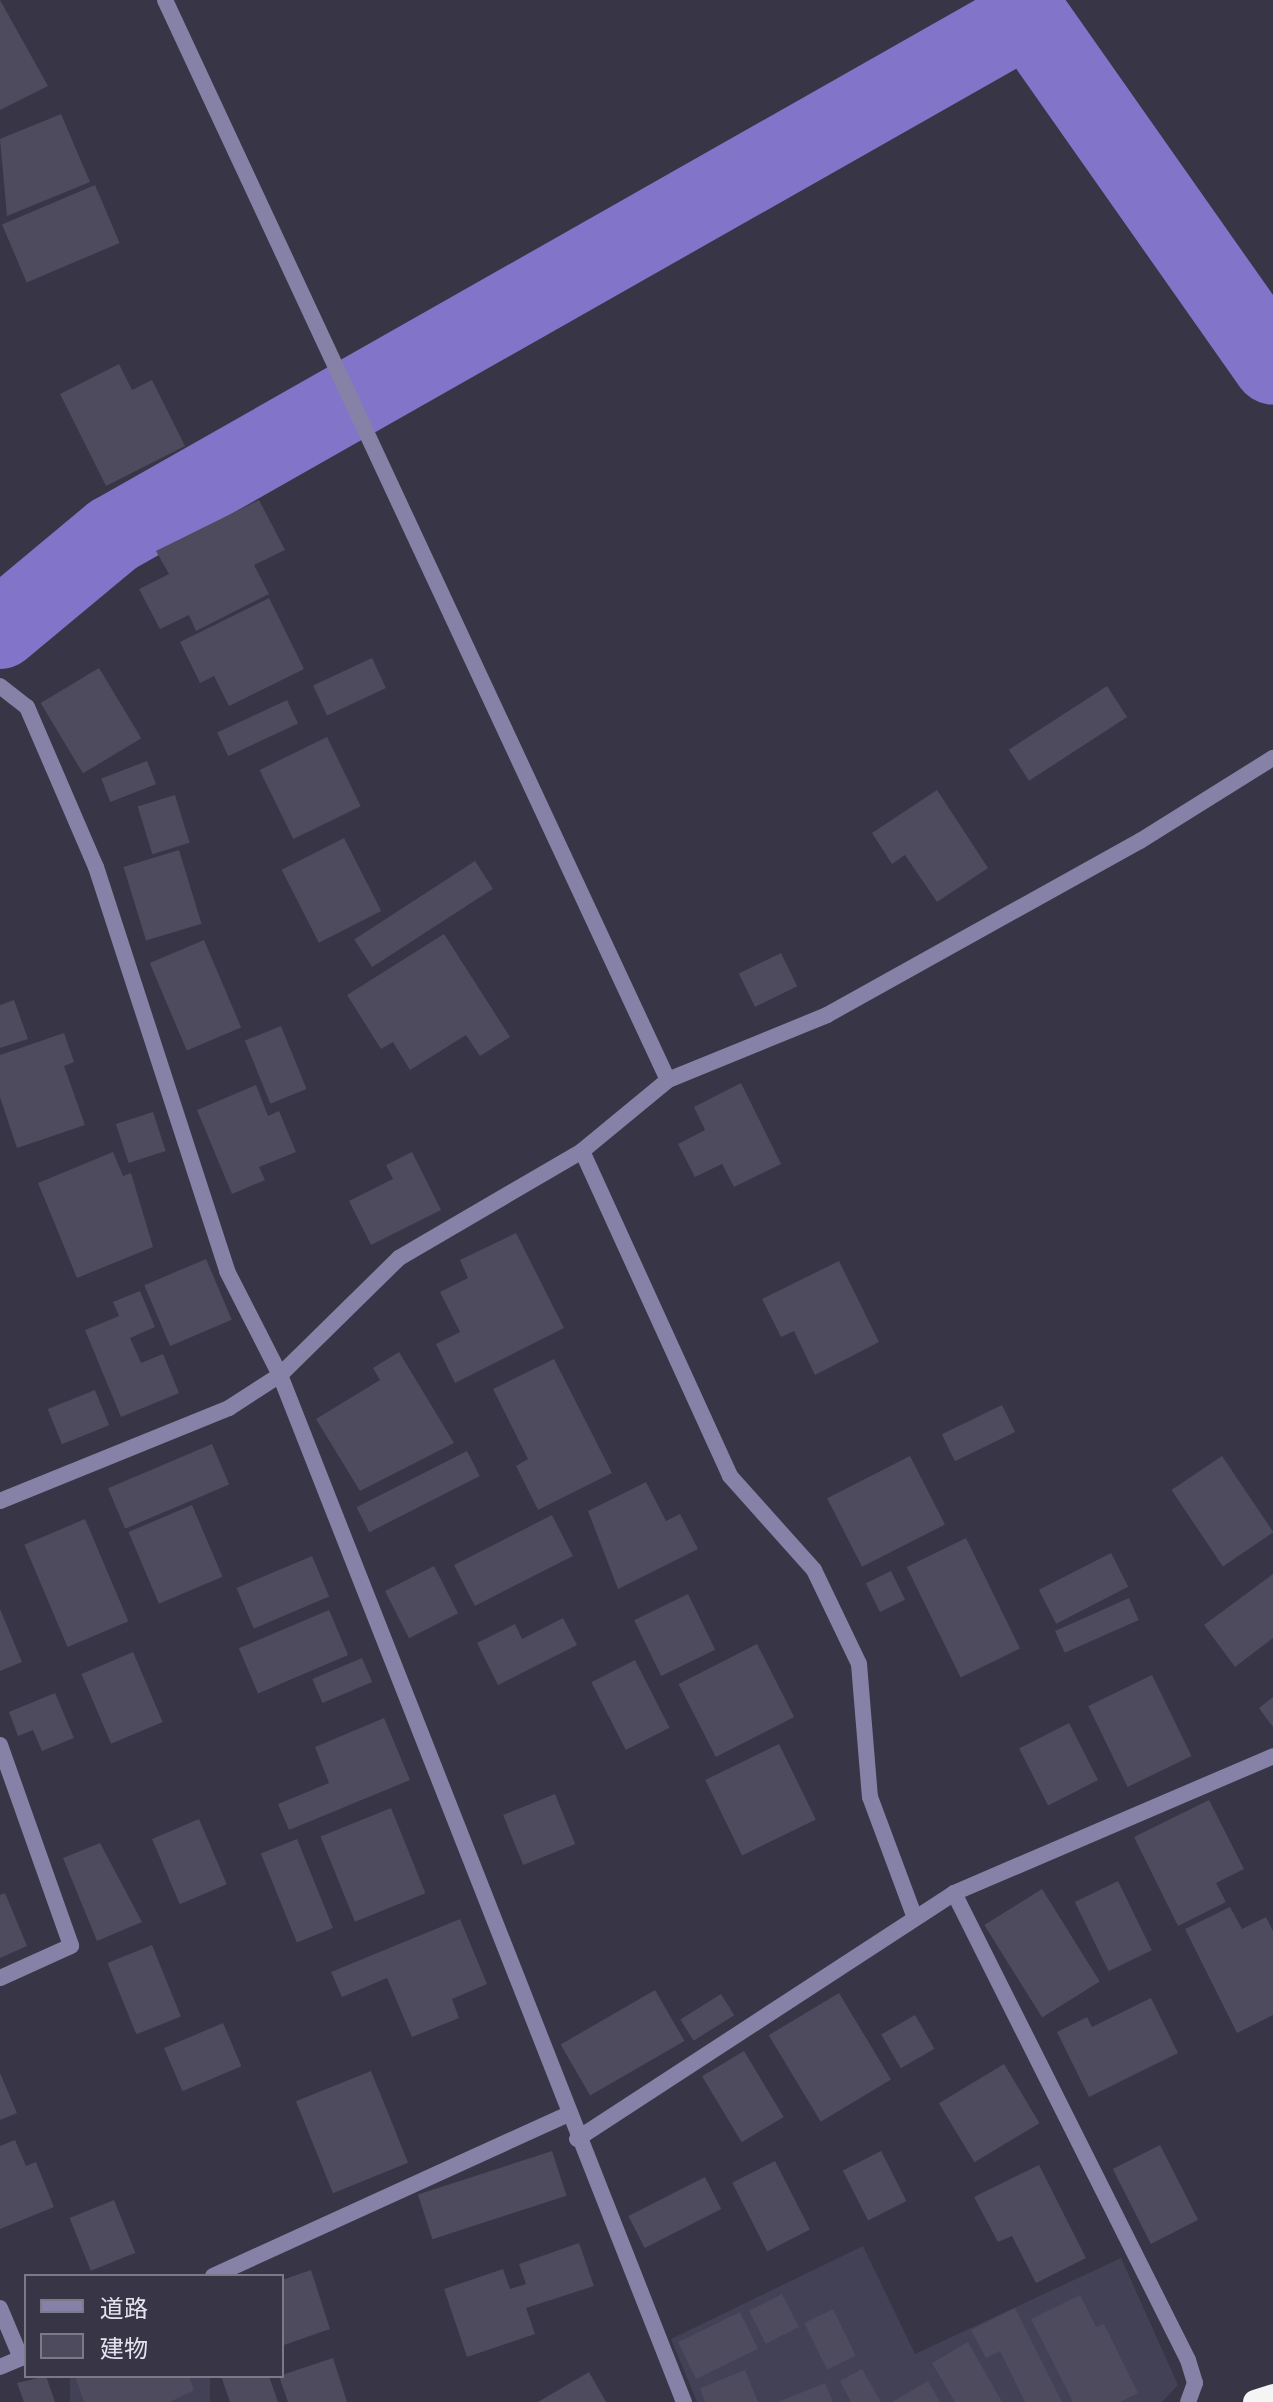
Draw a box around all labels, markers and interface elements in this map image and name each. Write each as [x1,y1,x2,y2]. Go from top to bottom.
legend [24,2274,284,2378]
text: 道路 [100,2293,148,2322]
text: 建物 [100,2333,148,2362]

